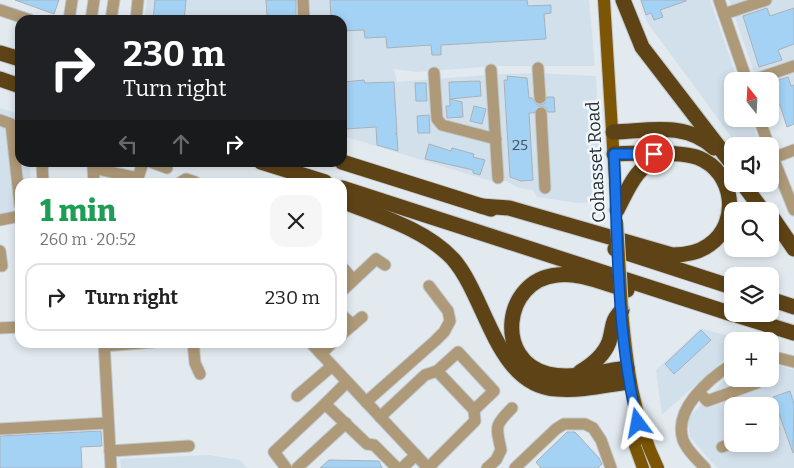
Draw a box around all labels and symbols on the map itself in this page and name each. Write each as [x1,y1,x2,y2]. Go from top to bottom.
north arrow [724,72,779,128]
street label: Cohasset Road [582,100,610,223]
pin [633,133,675,175]
house number: 25 [512,136,528,154]
position arrow [611,396,663,448]

